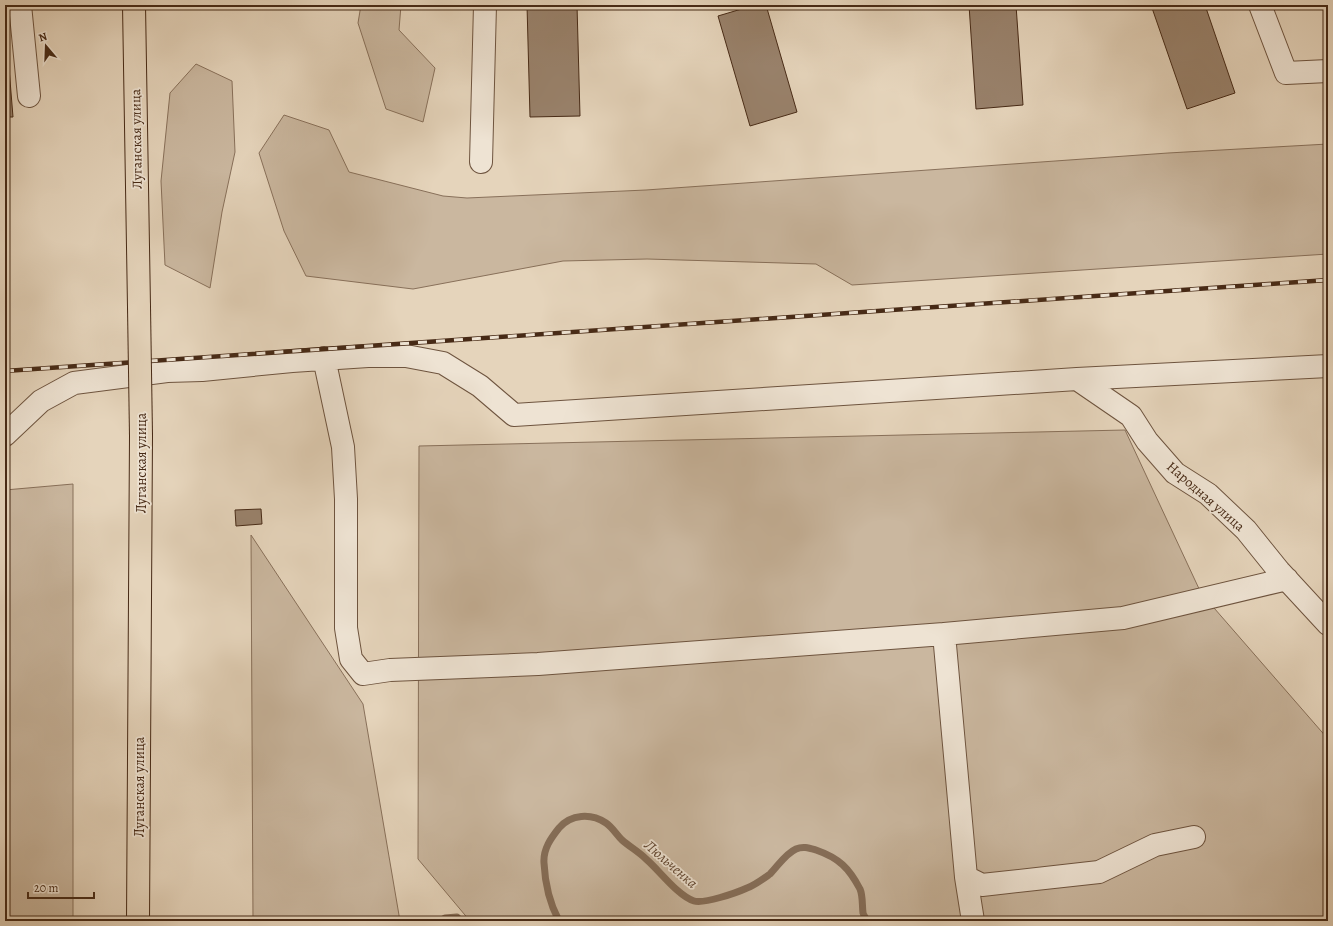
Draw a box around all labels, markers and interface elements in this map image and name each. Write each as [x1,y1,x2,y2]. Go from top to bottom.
north arrow [26,26,66,66]
text: N [37,29,49,45]
street label: Луганская улица [126,88,147,189]
street label: Луганская улица [132,412,151,513]
street label: Народная улица [1162,457,1249,536]
street label: Луганская улица [130,736,149,837]
water label: Люльченка [639,834,702,893]
scale bar [28,874,94,900]
text: 20 m [34,880,58,896]

